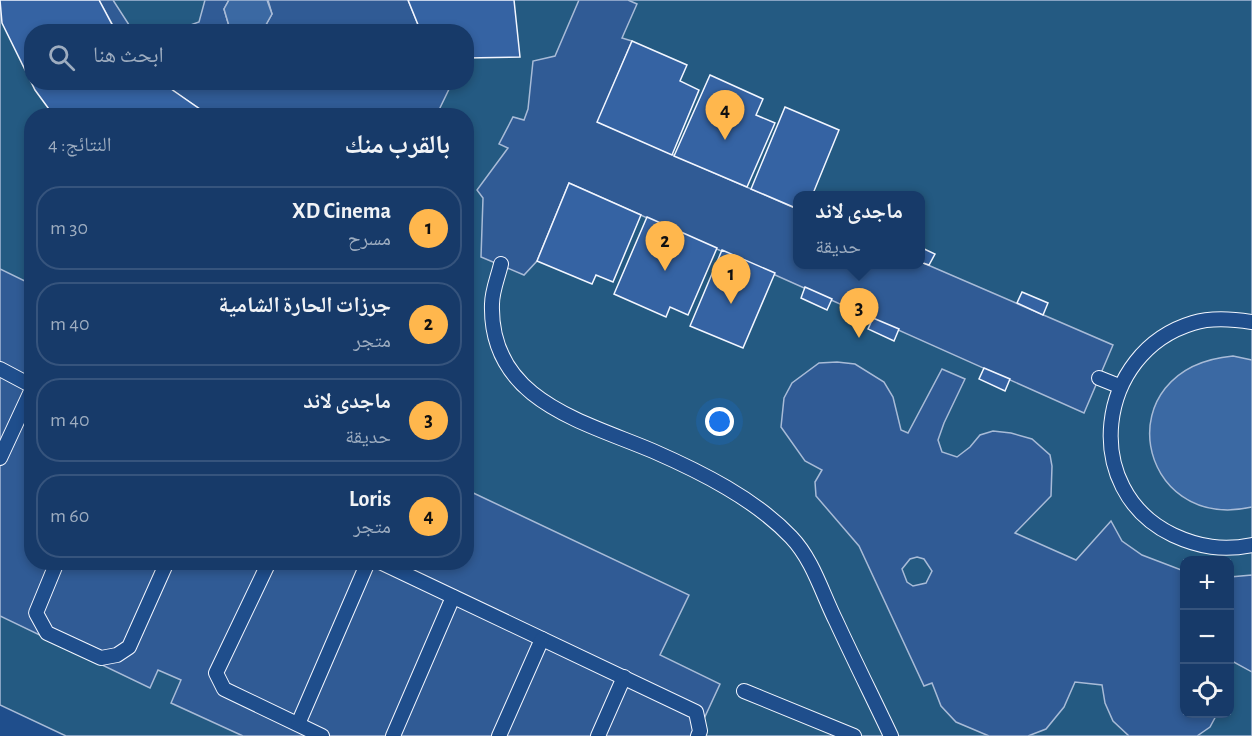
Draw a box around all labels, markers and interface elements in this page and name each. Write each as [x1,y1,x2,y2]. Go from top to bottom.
search box [24,24,474,90]
icon: search [45,41,78,74]
text: ابحث هنا [93,44,164,66]
pin: 4 [706,90,744,140]
text: بالقرب منك [345,132,450,158]
text: النتائج: 4 [48,135,111,155]
popup [793,191,925,269]
text: XD Cinema [292,200,391,222]
text: ماجدی لاند [815,200,903,222]
text: 30 m [50,218,88,238]
text: 1 [425,218,432,238]
pin: 2 [646,222,684,271]
text: مسرح [348,229,391,249]
text: حديقة [815,237,861,257]
pin: 1 [712,254,750,304]
pin: 3 [840,288,878,338]
text: جرزات الحارة الشامية [218,294,391,316]
text: 40 m [50,314,90,334]
text: 2 [424,314,433,334]
text: متجر [353,331,391,351]
text: ماجدی لاند [303,390,391,412]
your location [705,407,734,436]
text: 40 m [50,410,90,430]
text: 3 [424,410,433,430]
text: حديقة [345,427,391,447]
text: Loris [349,488,391,510]
text: 60 m [50,506,89,526]
text: 4 [423,506,434,526]
text: متجر [353,517,391,537]
map controls [1180,556,1234,718]
button: + [1180,556,1234,610]
button: − [1180,610,1234,664]
button: locate [1180,664,1234,718]

